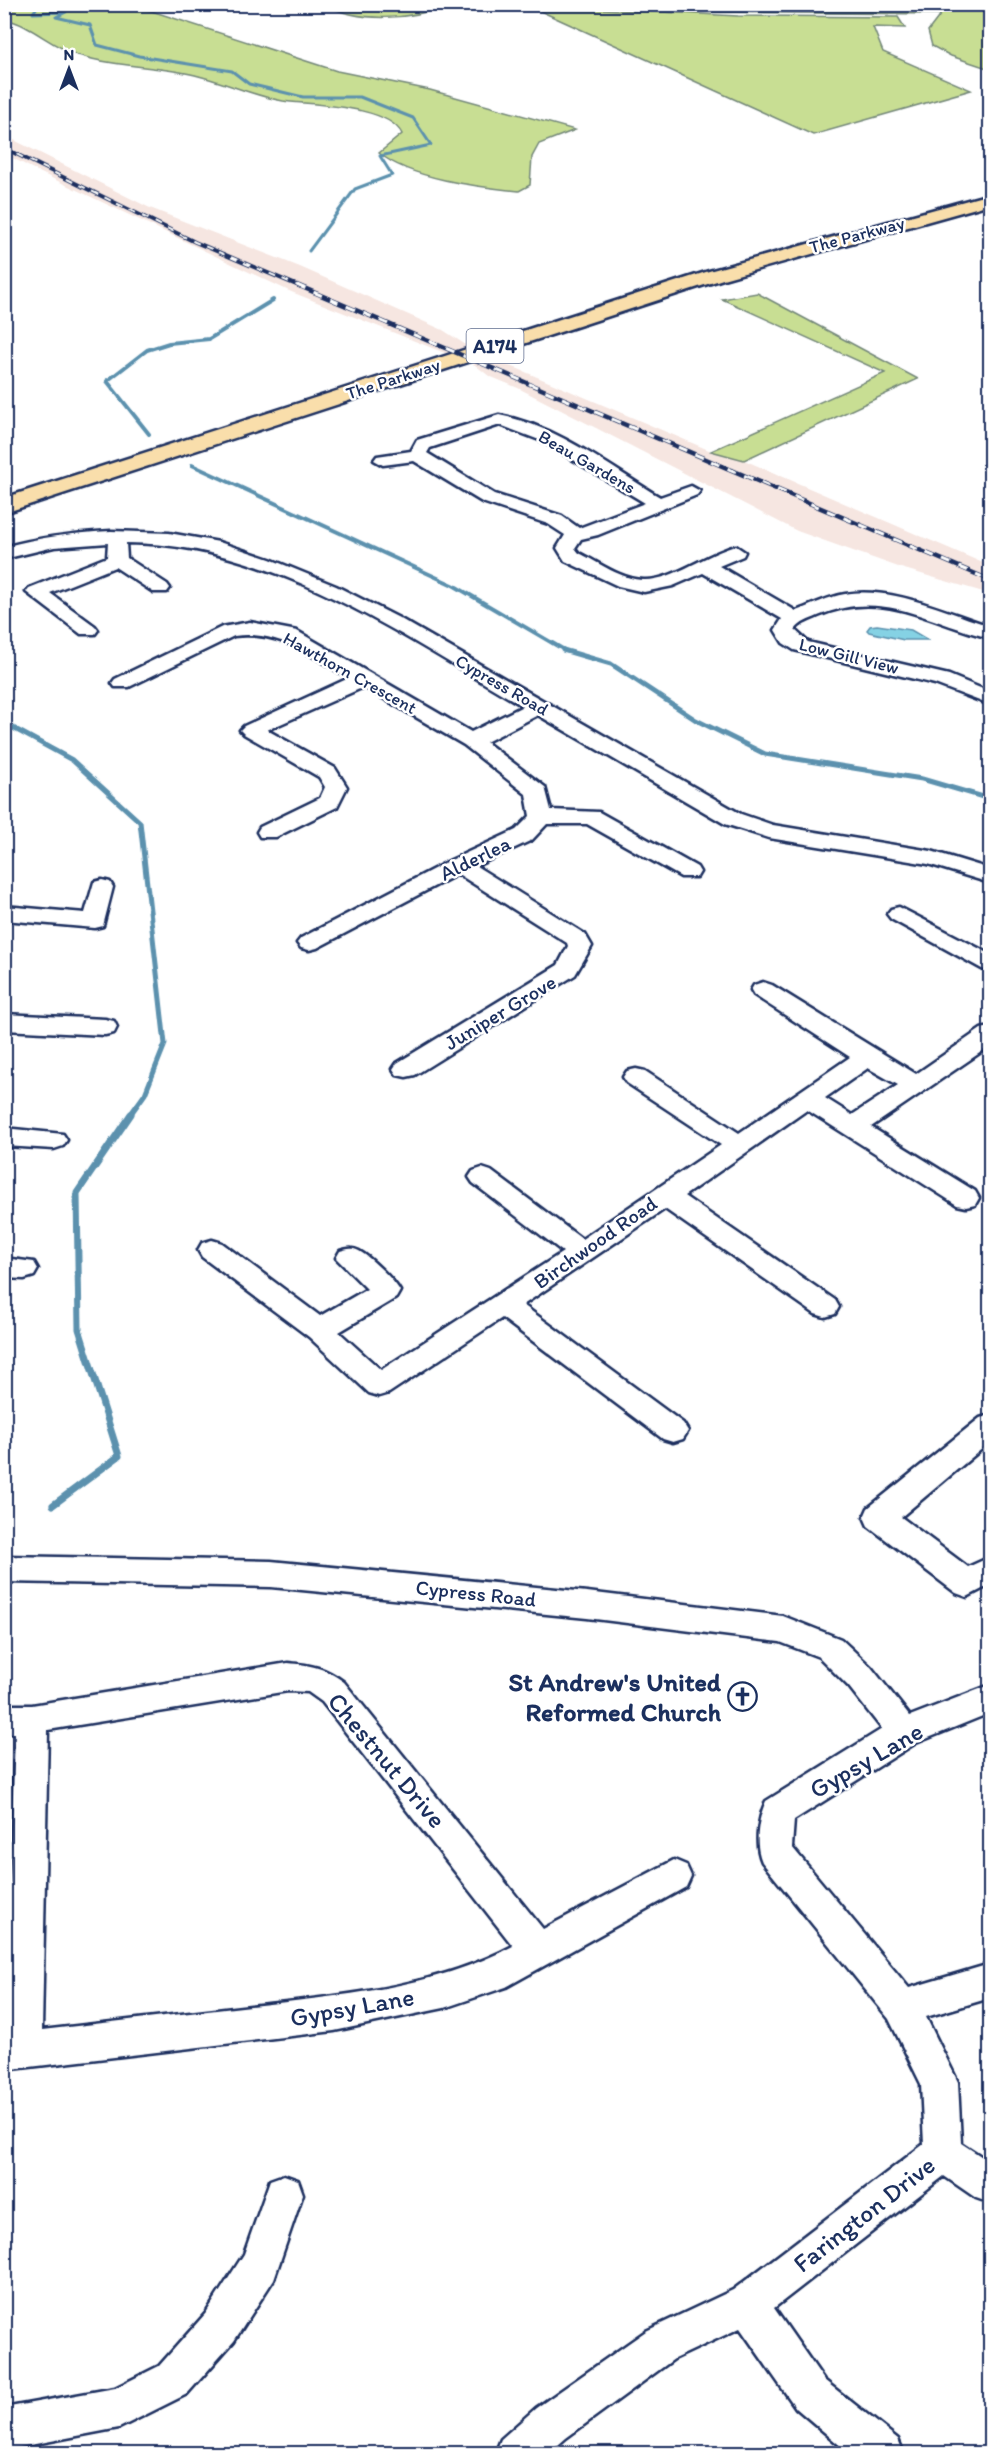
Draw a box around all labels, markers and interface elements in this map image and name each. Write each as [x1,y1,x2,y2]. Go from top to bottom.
north arrow [39,39,99,99]
text: N [64,45,74,64]
street label: The Parkway [807,212,908,258]
road number: A174 [466,329,524,363]
street label: The Parkway [343,353,443,405]
street label: Beau Gardens [535,425,639,499]
street label: Hawthorn Crescent [279,627,421,719]
street label: Low Gill View [797,633,901,679]
street label: Cypress Road [452,650,553,721]
street label: Alderlea [435,830,515,886]
street label: Juniper Grove [440,969,560,1055]
street label: Birchwood Road [529,1190,662,1294]
street label: Cypress Road [415,1574,538,1612]
place label: St Andrew's United Reformed Church [508,1666,722,1728]
church icon: St Andrew's United Reformed Church [726,1681,758,1713]
street label: Chestnut Drive [321,1686,453,1834]
street label: Gypsy Lane [804,1715,928,1805]
street label: Gypsy Lane [287,1980,417,2034]
street label: Farington Drive [787,2149,941,2279]

